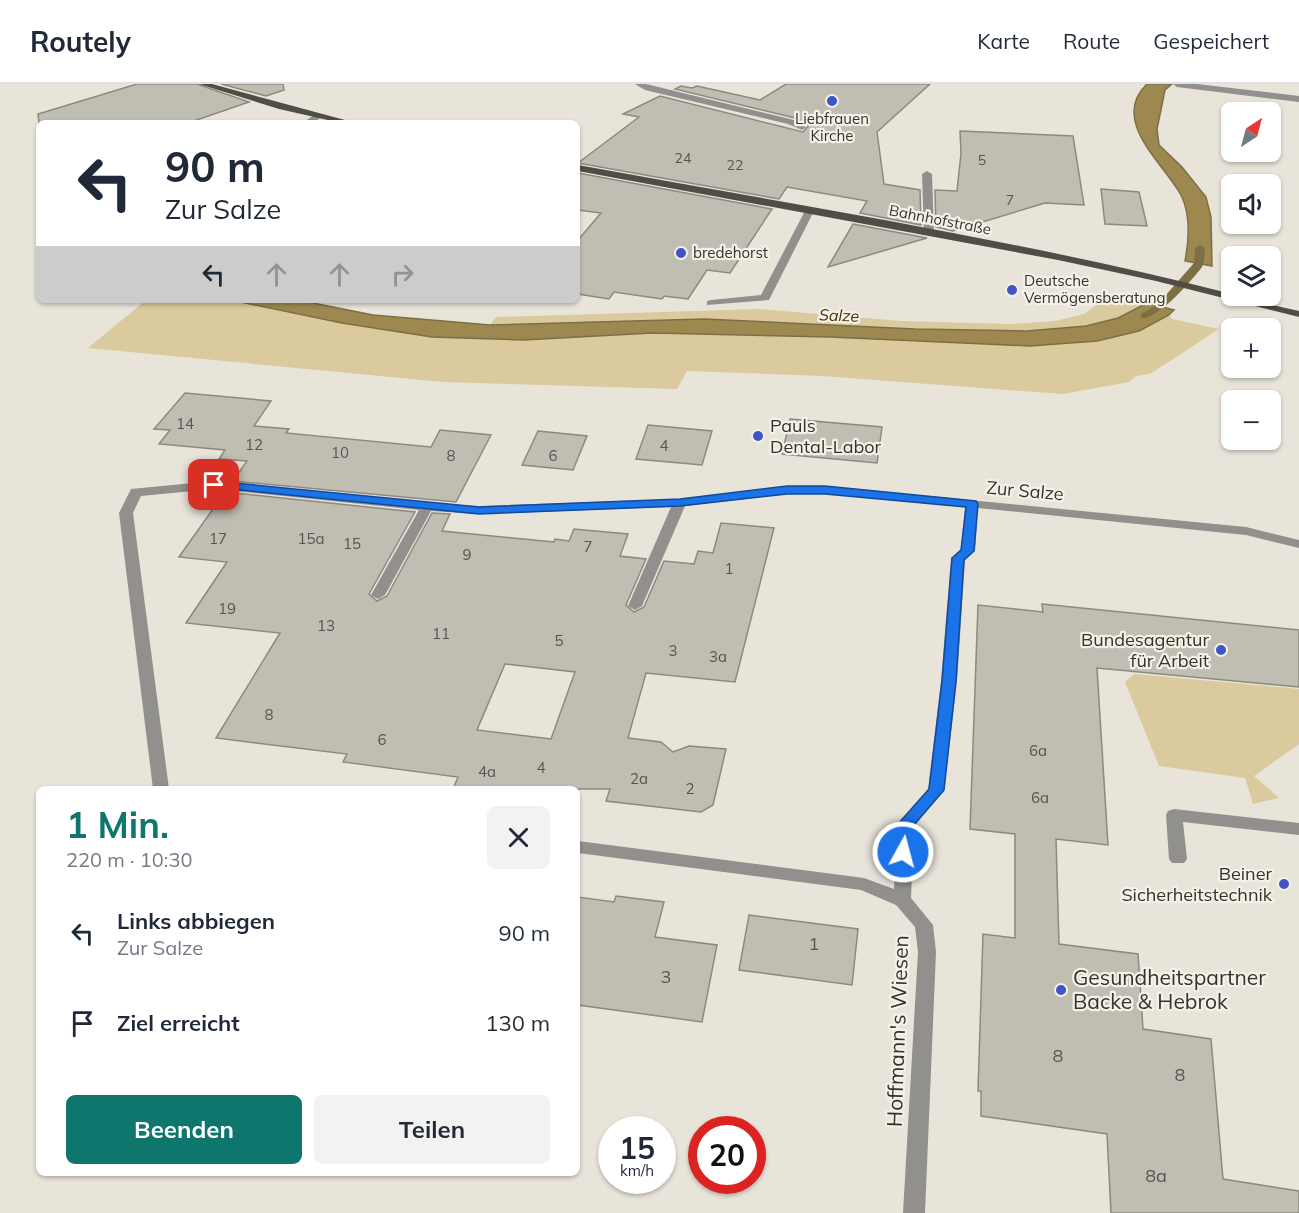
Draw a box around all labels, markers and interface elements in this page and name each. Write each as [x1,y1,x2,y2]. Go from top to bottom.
text: Routely [30,24,131,59]
text: Karte [977,28,1030,54]
text: Route [1063,28,1120,54]
text: Gespeichert [1153,28,1269,54]
marker: Liebfrauen Kirche [825,94,839,108]
north arrow [1221,102,1281,162]
map controls [1221,102,1281,450]
place label: Liebfrauen Kirche [795,109,869,145]
text: 90 m [165,140,265,193]
icon: left [66,144,144,222]
house number: 24 [675,149,692,167]
house number: 5 [978,151,986,169]
house number: 22 [727,156,743,174]
button: sound [1221,174,1281,234]
house number: 7 [1006,191,1014,209]
text: Zur Salze [165,192,281,226]
street label: Bahnhofstraße [887,200,993,239]
place label: bredehorst [693,243,768,262]
marker: bredehorst [674,246,688,260]
button: layers [1221,246,1281,306]
icon: left [197,258,230,291]
icon: ahead [260,258,293,291]
icon: ahead [323,258,356,291]
icon: right [386,258,419,291]
place label: Deutsche Vermögensberatung [1024,271,1166,307]
marker: Deutsche Vermögensberatung [1005,283,1019,297]
water label: Salze [819,304,860,326]
button: + [1221,318,1281,378]
button: − [1221,390,1281,450]
house number: 14 [176,414,194,433]
place label: Pauls Dental-Labor [770,414,882,458]
marker: Pauls Dental-Labor [751,429,765,443]
house number: 12 [245,435,263,454]
house number: 4 [659,436,669,455]
house number: 10 [331,443,349,462]
house number: 8 [446,446,456,465]
house number: 6 [548,446,558,465]
pin [188,459,239,510]
icon: arrive [197,468,230,501]
street label: Zur Salze [985,476,1065,505]
house number: 17 [209,529,227,548]
house number: 15a [297,529,325,548]
house number: 15 [343,534,361,553]
house number: 7 [583,537,593,556]
house number: 9 [462,545,472,564]
house number: 1 [724,559,734,578]
house number: 19 [218,599,236,618]
house number: 13 [317,616,335,635]
house number: 11 [432,624,450,643]
place label: Bundesagentur für Arbeit [1081,628,1209,672]
house number: 5 [554,631,564,650]
house number: 3 [668,641,678,660]
marker: Bundesagentur für Arbeit [1214,643,1228,657]
house number: 3a [709,647,727,666]
house number: 8 [264,705,274,724]
house number: 6 [377,730,387,749]
house number: 6a [1029,741,1047,760]
house number: 4 [536,758,546,777]
house number: 4a [478,762,496,781]
house number: 2a [630,769,648,788]
house number: 2 [685,779,695,798]
house number: 6a [1031,788,1049,807]
text: 1 Min. [66,802,169,847]
button: close [487,806,550,869]
position arrow [871,820,935,884]
text: 220 m · 10:30 [66,847,192,872]
place label: Beiner Sicherheitstechnik [1121,862,1273,906]
marker: Beiner Sicherheitstechnik [1277,877,1291,891]
text: Links abbiegen [117,907,275,935]
icon: left [66,917,99,950]
text: 90 m [499,919,550,947]
house number: 1 [809,932,819,955]
text: Zur Salze [117,935,203,960]
street label: Hoffmann's Wiesen [881,935,913,1127]
place label: Gesundheitspartner Backe & Hebrok [1073,964,1266,1014]
house number: 3 [661,965,671,988]
marker: Gesundheitspartner Backe & Hebrok [1054,983,1068,997]
icon: arrive [66,1007,99,1040]
text: Ziel erreicht [117,1009,240,1037]
text: 130 m [485,1009,550,1037]
house number: 8 [1053,1044,1063,1067]
house number: 8 [1175,1063,1185,1086]
button: Beenden [66,1095,302,1164]
button: Teilen [314,1095,550,1164]
speed limit sign: 20 [688,1116,766,1194]
text: 15 [619,1129,655,1167]
text: km/h [620,1161,654,1180]
house number: 8a [1145,1164,1167,1187]

